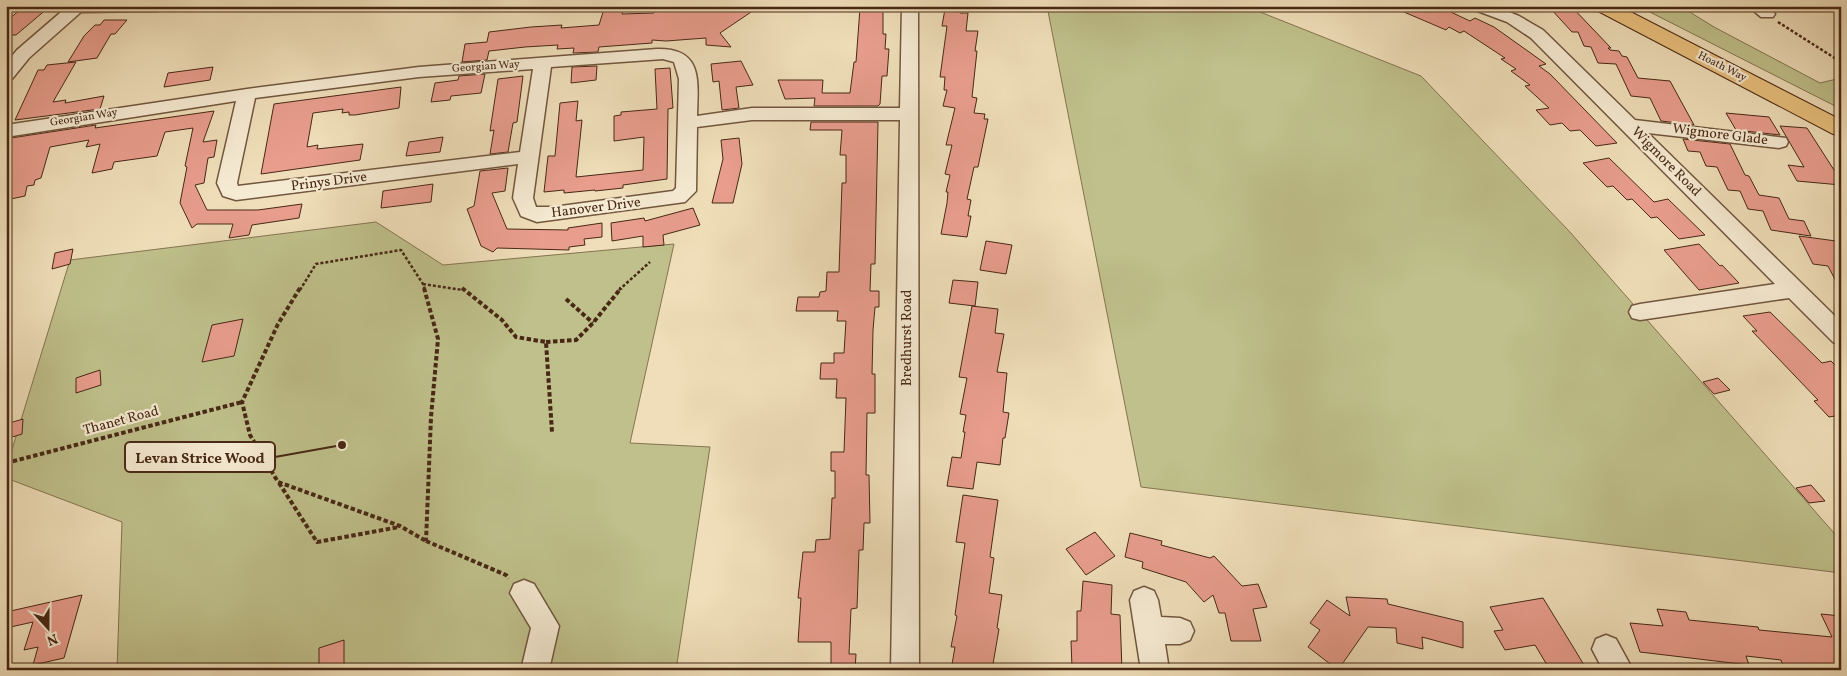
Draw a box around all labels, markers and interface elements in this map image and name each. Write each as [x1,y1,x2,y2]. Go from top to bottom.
street label: Hoath Way [1695,48,1749,86]
street label: Georgian Way [452,57,520,77]
street label: Georgian Way [49,105,119,131]
street label: Wigmore Glade [1671,120,1769,150]
street label: Wigmore Road [1627,123,1705,201]
street label: Prinys Drive [290,168,369,196]
street label: Hanover Drive [550,193,642,223]
street label: Bredhurst Road [898,290,917,386]
street label: Thanet Road [81,402,161,440]
callout: Levan Strice Wood [125,442,275,472]
text: Levan Strice Wood [135,449,265,470]
north arrow [22,604,72,654]
text: N [44,628,60,649]

